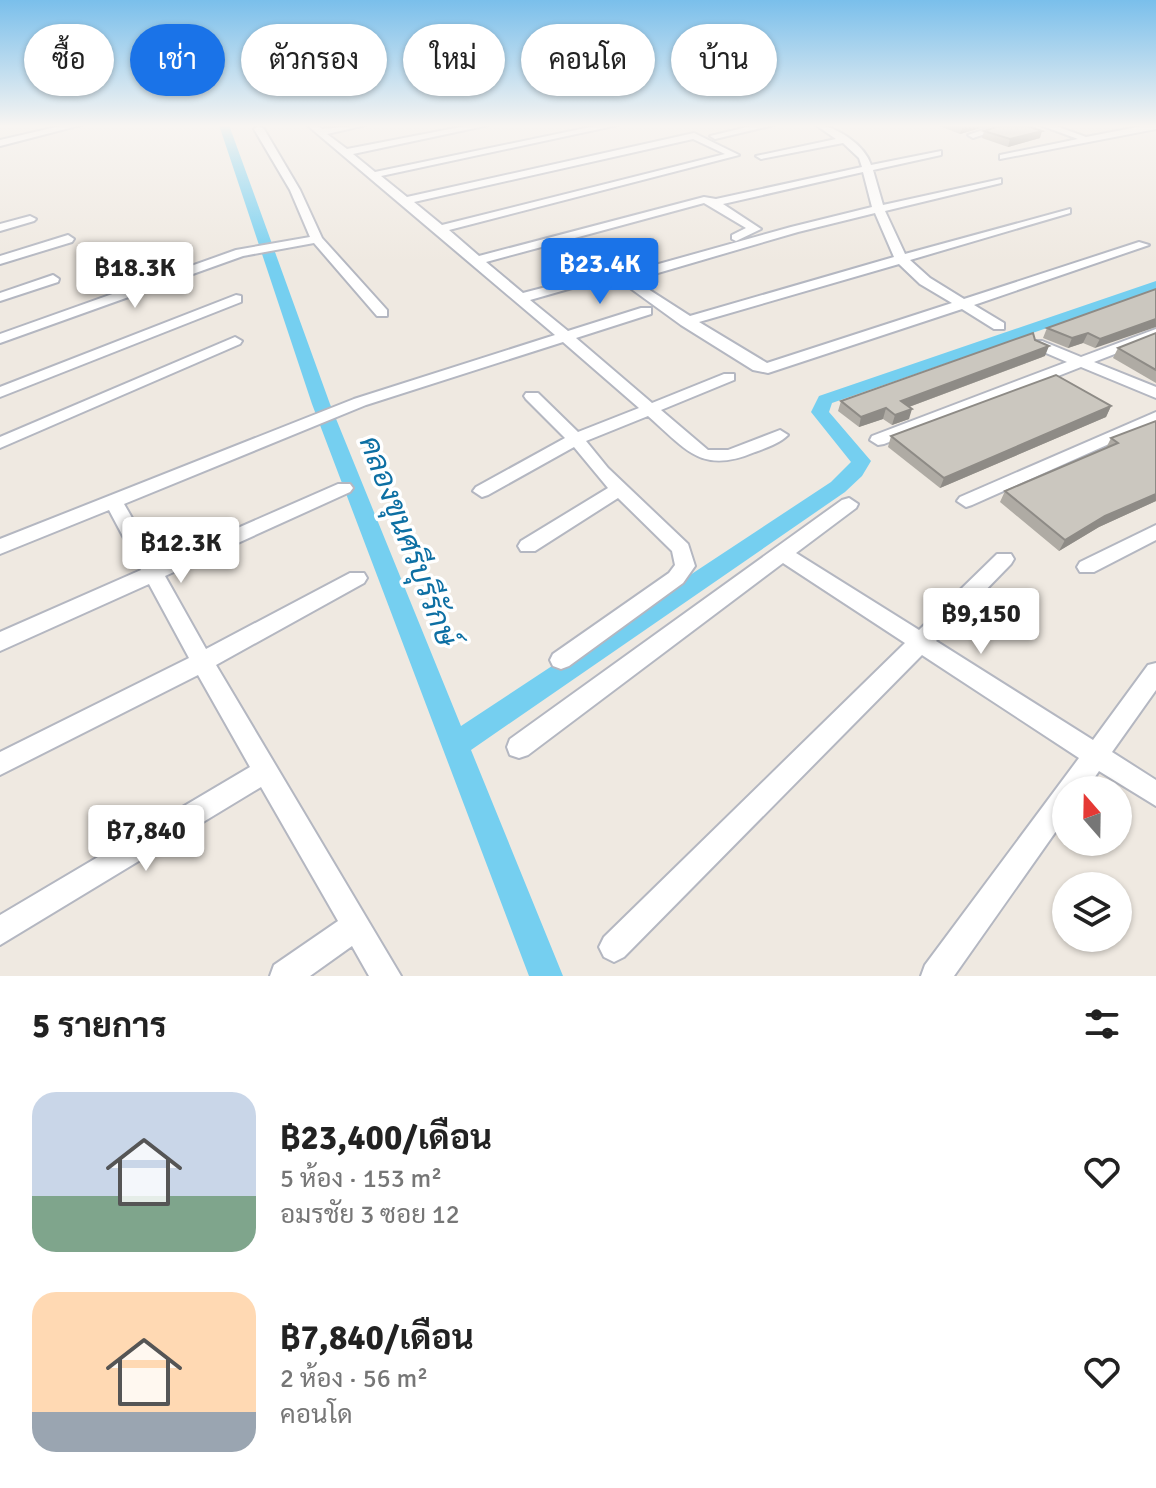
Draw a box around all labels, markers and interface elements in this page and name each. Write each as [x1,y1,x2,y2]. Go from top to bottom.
chip: ซื้อ [24,24,114,96]
chip: เช่า [130,24,225,96]
chip: ตัวกรอง [241,24,387,96]
chip: ใหม่ [403,24,505,96]
chip: คอนโด [521,24,655,96]
chip: บ้าน [671,24,777,96]
pin: ฿23.4K [535,238,665,306]
pin: ฿18.3K [70,242,200,310]
text: ฿23.4K [559,248,641,280]
text: ฿18.3K [94,252,176,284]
water label: คลองขุนศรีบุรีรักษ์ [349,430,468,655]
pin: ฿12.3K [116,517,246,585]
text: ฿12.3K [140,527,222,559]
pin: ฿9,150 [916,588,1046,656]
text: ฿9,150 [941,598,1021,630]
north arrow [1052,776,1132,856]
map controls [1052,776,1132,952]
pin: ฿7,840 [81,805,211,873]
text: ฿7,840 [106,815,186,847]
button: layers [1052,872,1132,952]
icon: filters [1080,1002,1124,1046]
text: 5 รายการ [32,1005,167,1047]
text: ฿23,400/เดือน [280,1117,492,1159]
icon: home [96,1124,192,1220]
icon: heart [1080,1150,1124,1194]
text: 5 ห้อง · 153 m² [280,1163,442,1195]
text: อมรชัย 3 ซอย 12 [280,1199,460,1231]
text: ฿7,840/เดือน [280,1317,474,1359]
icon: home [96,1324,192,1420]
icon: heart [1080,1350,1124,1394]
text: 2 ห้อง · 56 m² [280,1363,428,1395]
text: คอนโด [280,1399,353,1431]

